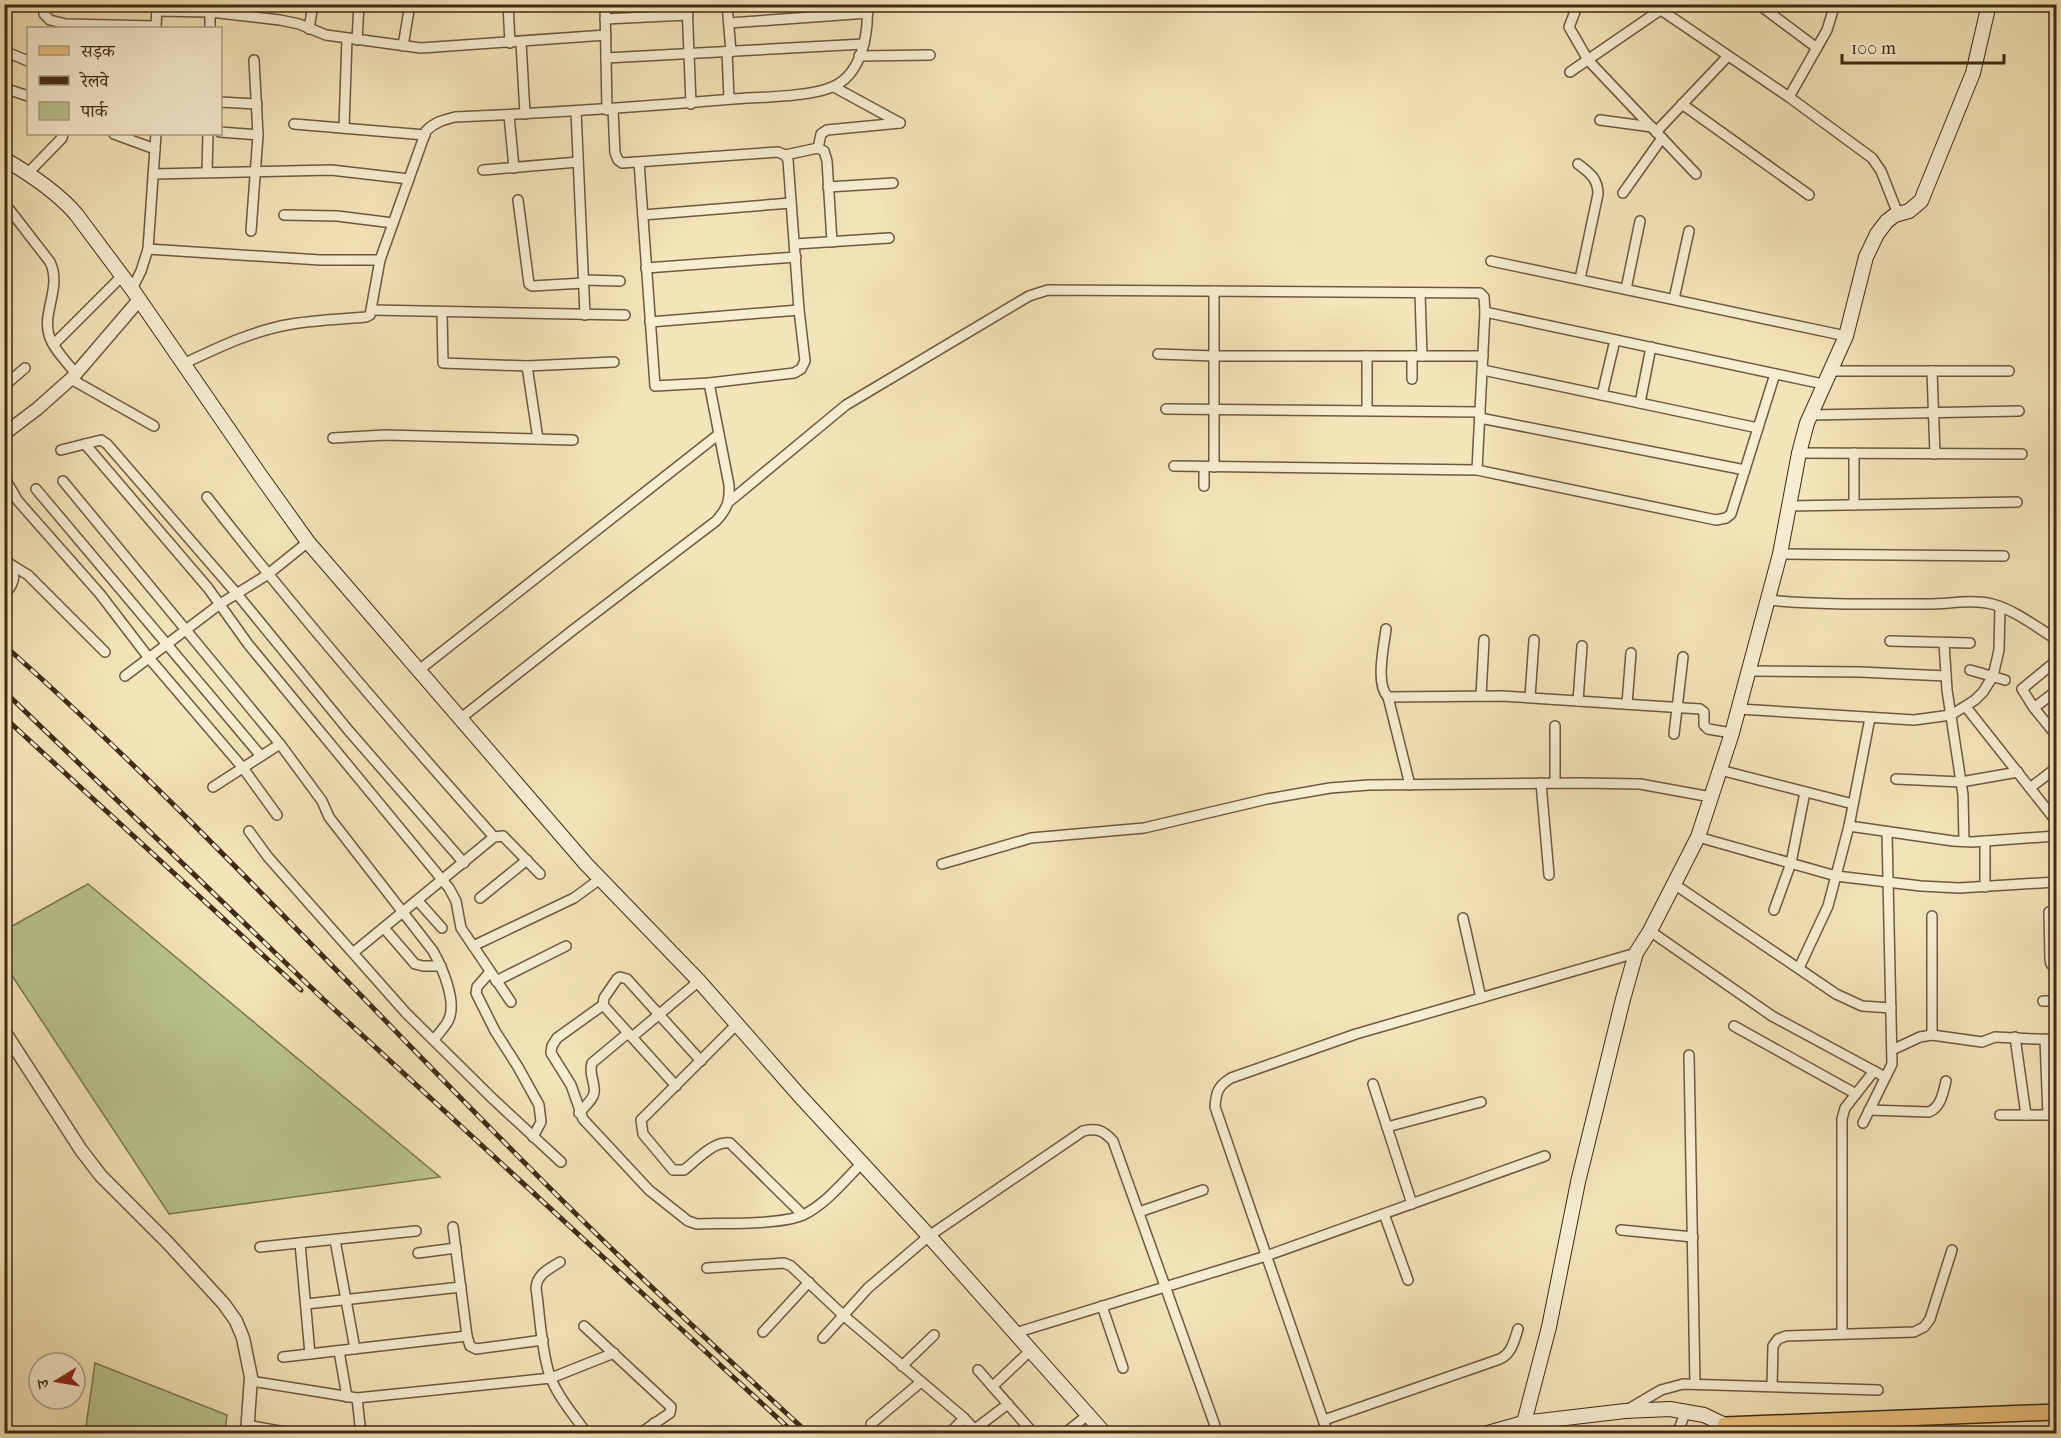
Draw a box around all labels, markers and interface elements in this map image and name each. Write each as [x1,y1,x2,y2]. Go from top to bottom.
legend [27,27,222,135]
scale bar [1842,27,2004,65]
text: 100 m [1851,38,1896,59]
text: सड़क [80,41,116,62]
text: रेलवे [79,71,110,92]
text: पार्क [80,101,109,122]
north arrow [27,1351,87,1411]
text: उ [32,1376,53,1391]

